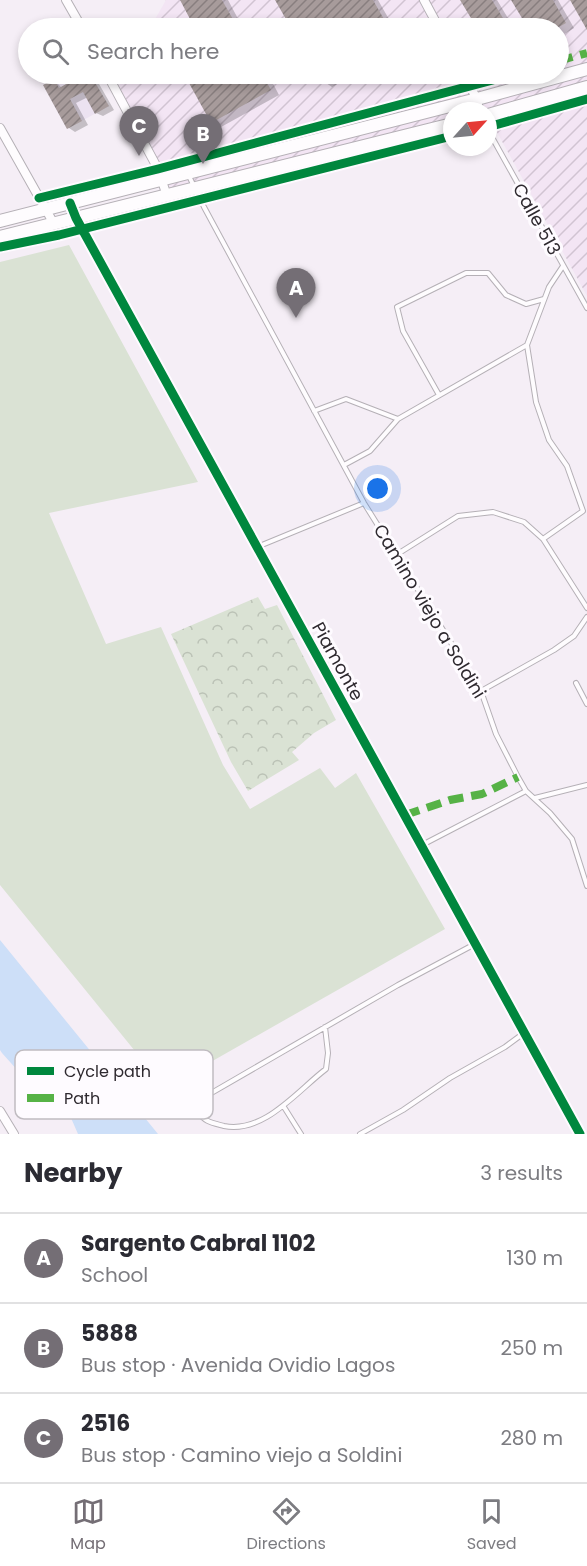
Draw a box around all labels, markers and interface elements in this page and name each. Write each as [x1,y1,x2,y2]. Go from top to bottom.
search box [18,18,569,84]
icon: search [39,35,72,68]
text: Search here [87,36,220,67]
north arrow [443,102,497,156]
pin: C [120,106,158,156]
pin: B [184,114,222,164]
street label: Calle 513 [507,179,567,259]
pin: A [276,268,316,318]
your location [363,474,392,503]
street label: Camino viejo a Soldini [368,519,492,703]
street label: Piamonte [306,617,370,705]
legend [15,1050,213,1119]
text: Cycle path [64,1060,151,1083]
text: Path [64,1087,100,1110]
text: Nearby [24,1155,122,1191]
text: 3 results [480,1159,563,1187]
text: Sargento Cabral 1102 [81,1228,315,1259]
text: A [36,1244,51,1272]
text: 130 m [506,1244,563,1272]
text: School [81,1261,148,1289]
text: 5888 [81,1318,138,1349]
text: B [37,1334,50,1362]
text: 250 m [500,1334,563,1362]
text: Bus stop · Avenida Ovidio Lagos [81,1351,395,1379]
text: 2516 [81,1408,130,1439]
text: C [36,1424,51,1452]
text: 280 m [500,1424,563,1452]
text: Bus stop · Camino viejo a Soldini [81,1441,402,1469]
tab: Map [70,1495,106,1556]
tab: Directions [247,1495,326,1556]
tab: Saved [467,1495,517,1556]

